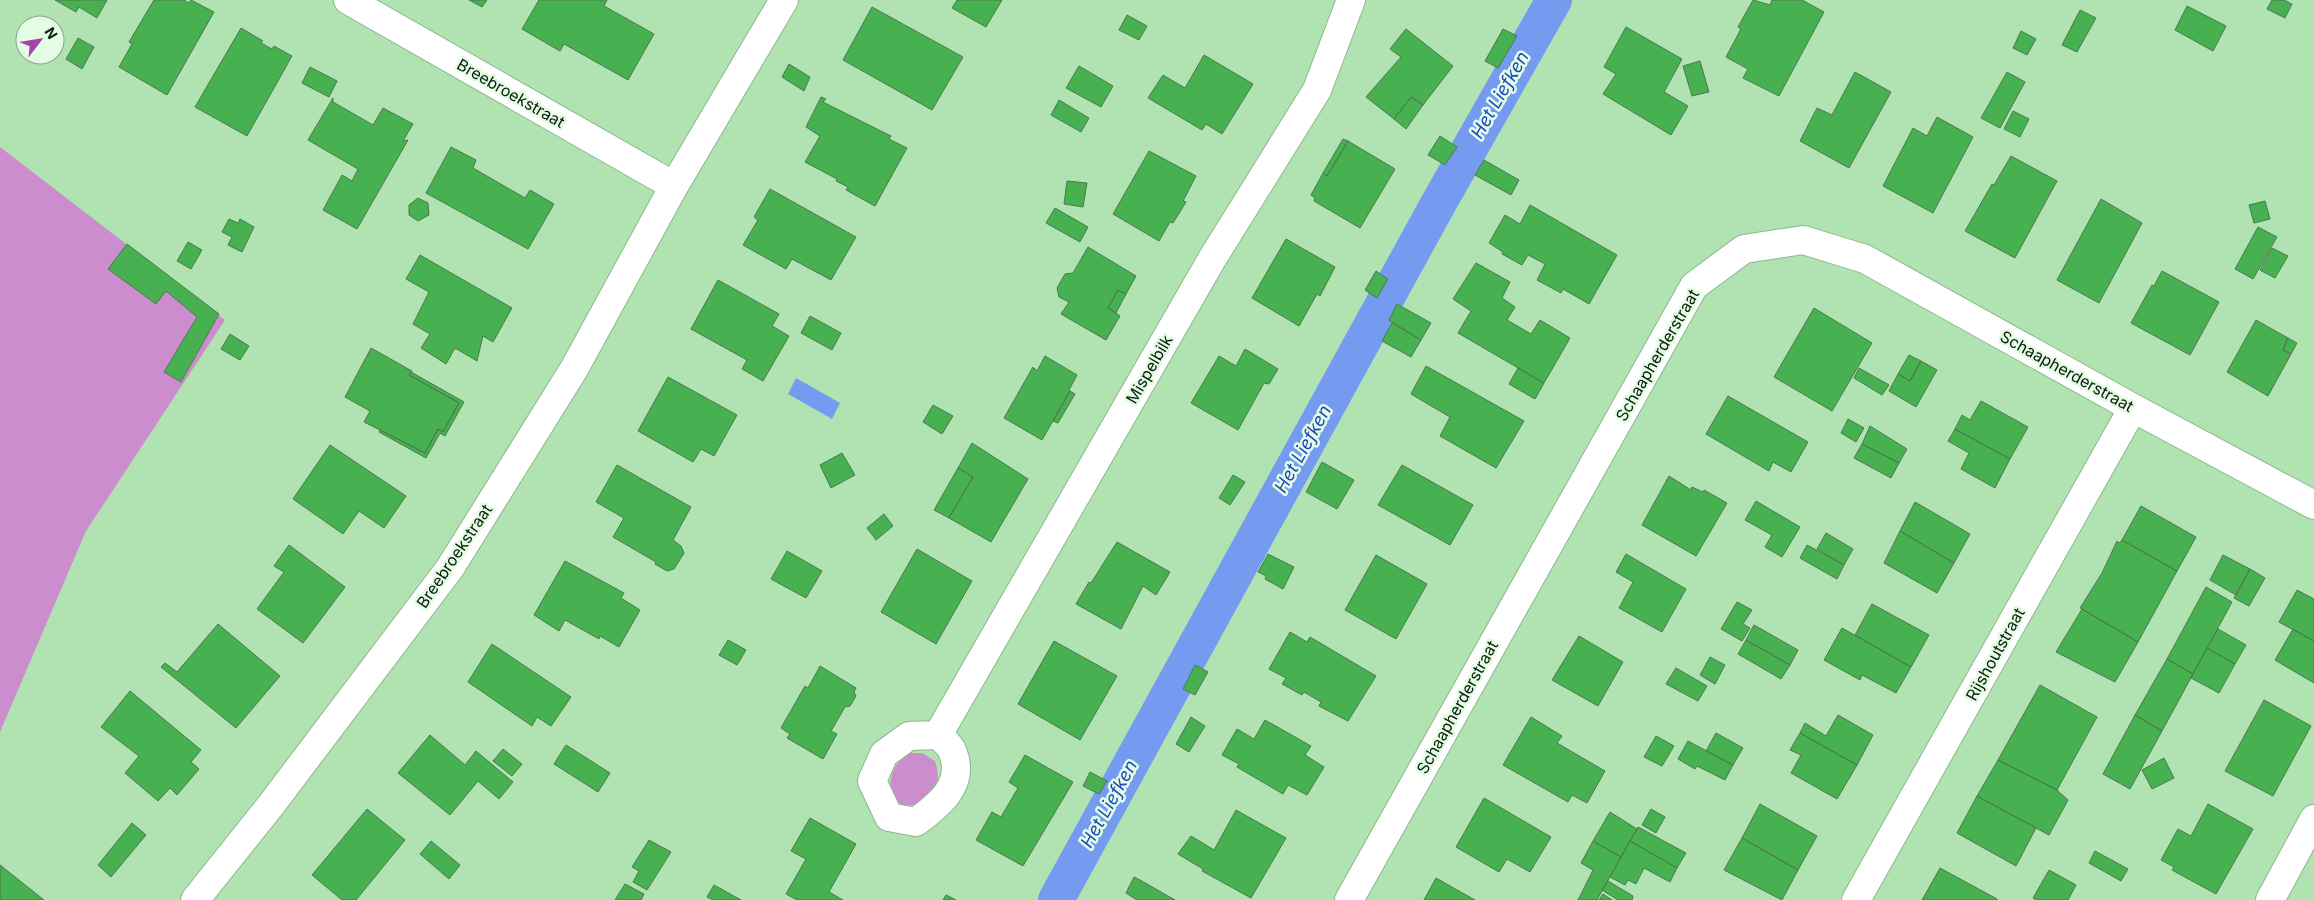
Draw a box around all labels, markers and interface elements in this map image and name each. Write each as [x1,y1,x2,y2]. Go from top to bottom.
north arrow [15,15,65,65]
text: N [42,24,62,42]
water label: Het Liefken [1466,48,1533,142]
street label: Breebroekstraat [454,54,568,132]
street label: Schaapherderstraat [1611,285,1703,425]
street label: Schaapherderstraat [1997,326,2137,416]
street label: Mispelbilk [1121,331,1177,407]
water label: Het Liefken [1270,401,1335,496]
street label: Breebroekstraat [412,500,496,612]
street label: Rijshoutstraat [1961,604,2029,704]
street label: Schaapherderstraat [1412,637,1502,777]
water label: Het Liefken [1076,756,1141,851]

